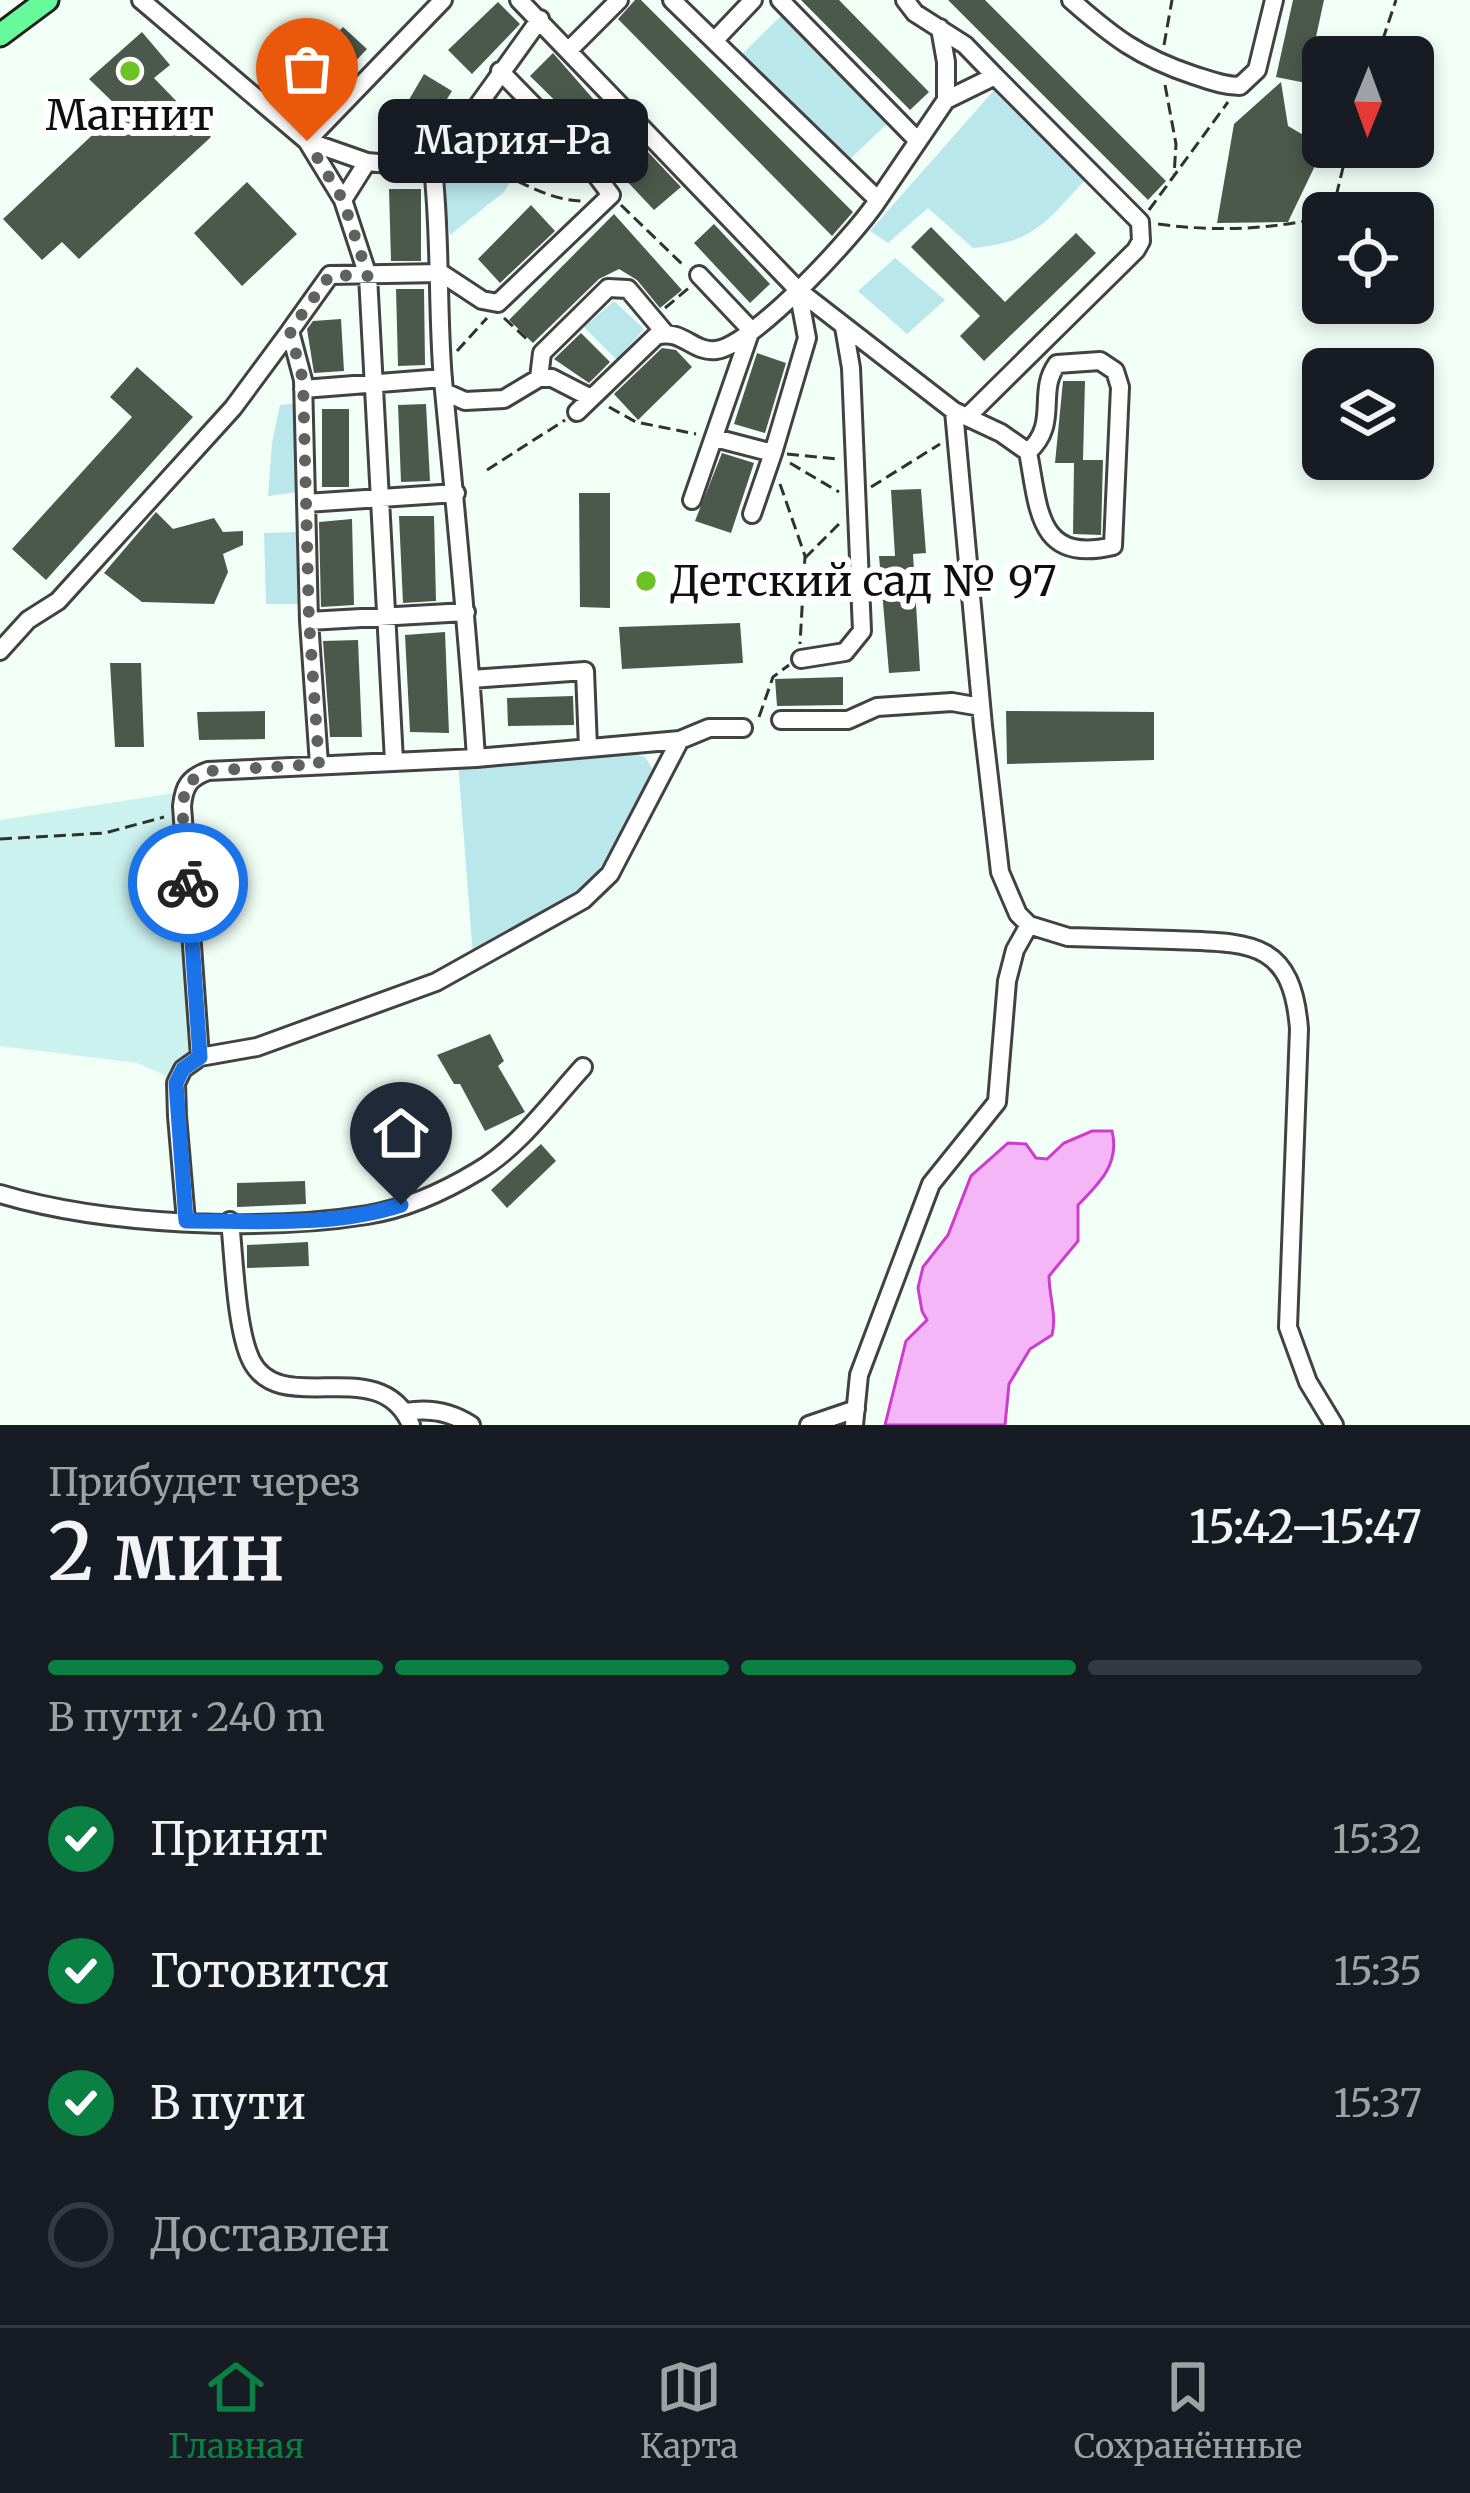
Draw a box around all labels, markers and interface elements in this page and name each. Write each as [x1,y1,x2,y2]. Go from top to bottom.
pin [256,18,358,141]
icon: bag [274,36,340,102]
north arrow [1302,36,1434,168]
map controls [1302,36,1434,480]
marker: Магнит [117,58,143,84]
place label: Магнит [46,89,214,141]
callout: Мария-Ра [379,99,649,183]
text: Мария-Ра [415,116,611,165]
button: locate [1302,192,1434,324]
button: layers [1302,348,1434,480]
place label: Детский сад № 97 [670,555,1057,607]
marker: Детский сад № 97 [633,568,659,594]
courier [128,823,248,943]
icon: bike [155,850,221,916]
pin [350,1082,452,1205]
icon: home [368,1100,434,1166]
text: Прибудет через [48,1458,360,1507]
text: 15:42–15:47 [1189,1499,1422,1555]
text: 2 мин [48,1503,285,1601]
text: В пути · 240 m [48,1693,325,1742]
icon: check [48,1806,114,1872]
text: Принят [150,1811,328,1867]
text: 15:32 [1332,1815,1422,1864]
icon: check [48,1938,114,2004]
text: Готовится [150,1943,389,1999]
text: 15:35 [1334,1947,1422,1996]
icon: check [48,2070,114,2136]
text: В пути [150,2075,306,2131]
text: 15:37 [1333,2079,1422,2128]
text: Доставлен [150,2207,390,2263]
tab: Главная [168,2354,304,2467]
tab: Карта [640,2354,738,2467]
tab: Сохранённые [1074,2354,1302,2467]

